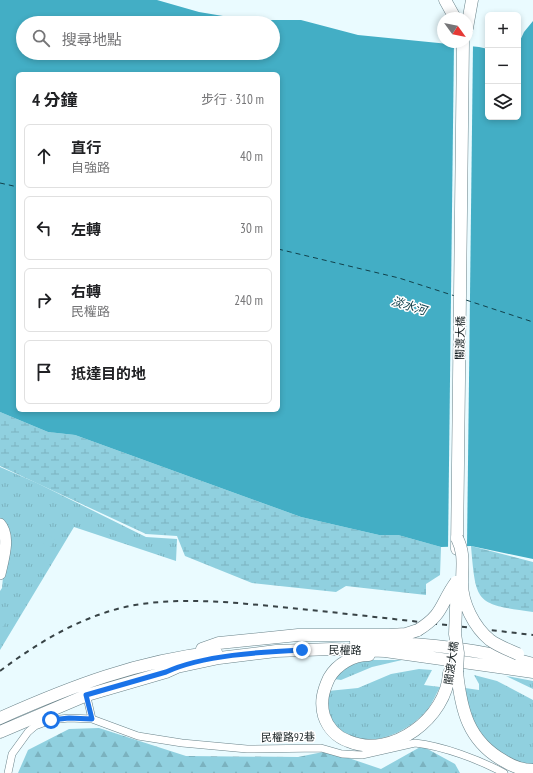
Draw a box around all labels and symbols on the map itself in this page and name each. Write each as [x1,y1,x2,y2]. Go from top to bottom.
north arrow [437,12,473,48]
water label: 淡水河 [390,293,430,319]
street label: 關渡大橋 [453,316,467,360]
street label: 關渡大橋 [441,640,461,686]
route end [293,641,311,659]
street label: 民權路 [328,643,362,657]
route start [42,711,60,729]
street label: 民權路92巷 [261,730,315,744]

